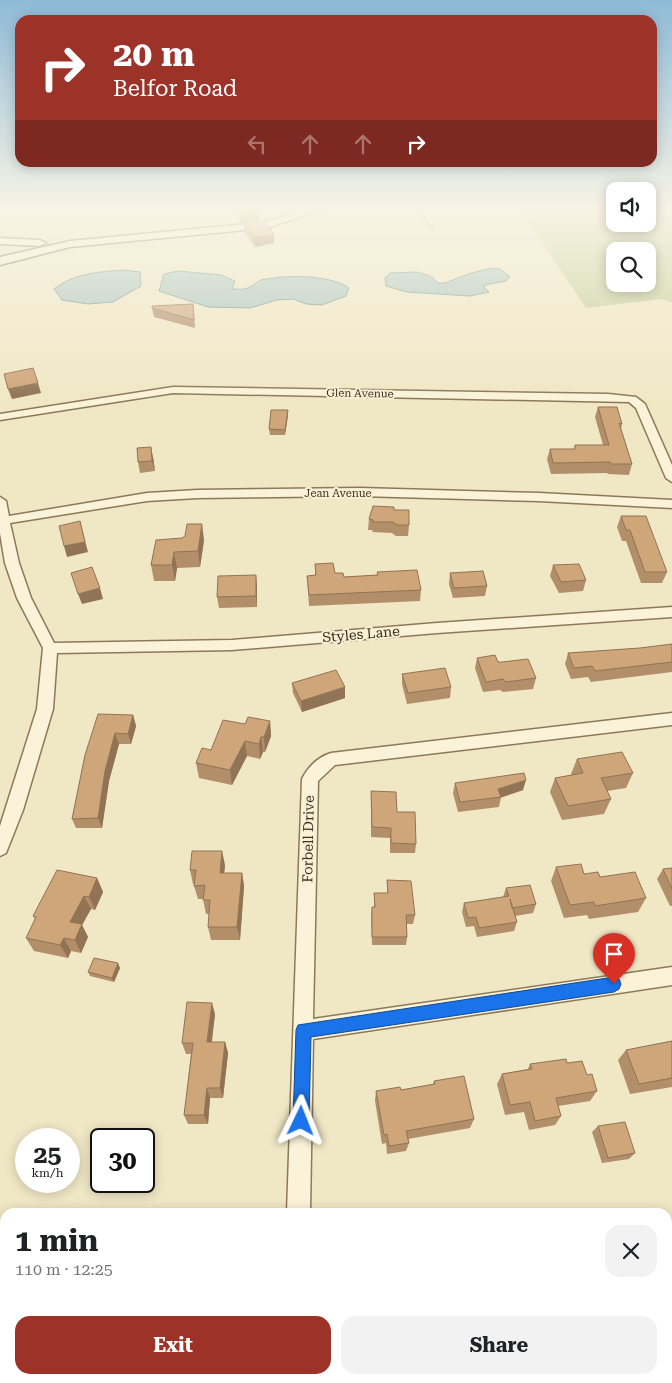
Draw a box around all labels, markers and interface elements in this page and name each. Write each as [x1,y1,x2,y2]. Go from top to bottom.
text: 20 m [113,34,195,75]
icon: right [30,35,95,100]
text: Belfor Road [113,76,237,101]
icon: left [243,130,271,158]
icon: ahead [296,130,324,158]
icon: ahead [349,130,377,158]
icon: right [402,130,430,158]
map controls [606,182,656,292]
button: sound [606,182,656,232]
button: search [606,242,656,292]
street label: Glen Avenue [326,386,394,401]
street label: Jean Avenue [304,487,372,500]
street label: Styles Lane [322,623,401,645]
street label: Forbell Drive [299,795,317,883]
pin [593,933,635,984]
icon: arrive [600,940,628,968]
position arrow [274,1094,326,1146]
speed limit sign: 30 [90,1128,155,1193]
text: 25 [33,1140,62,1169]
text: km/h [31,1166,64,1180]
text: 1 min [15,1223,98,1258]
button: close [605,1225,657,1277]
text: 110 m · 12:25 [15,1260,113,1279]
button: Exit [15,1316,331,1374]
button: Share [341,1316,657,1374]

